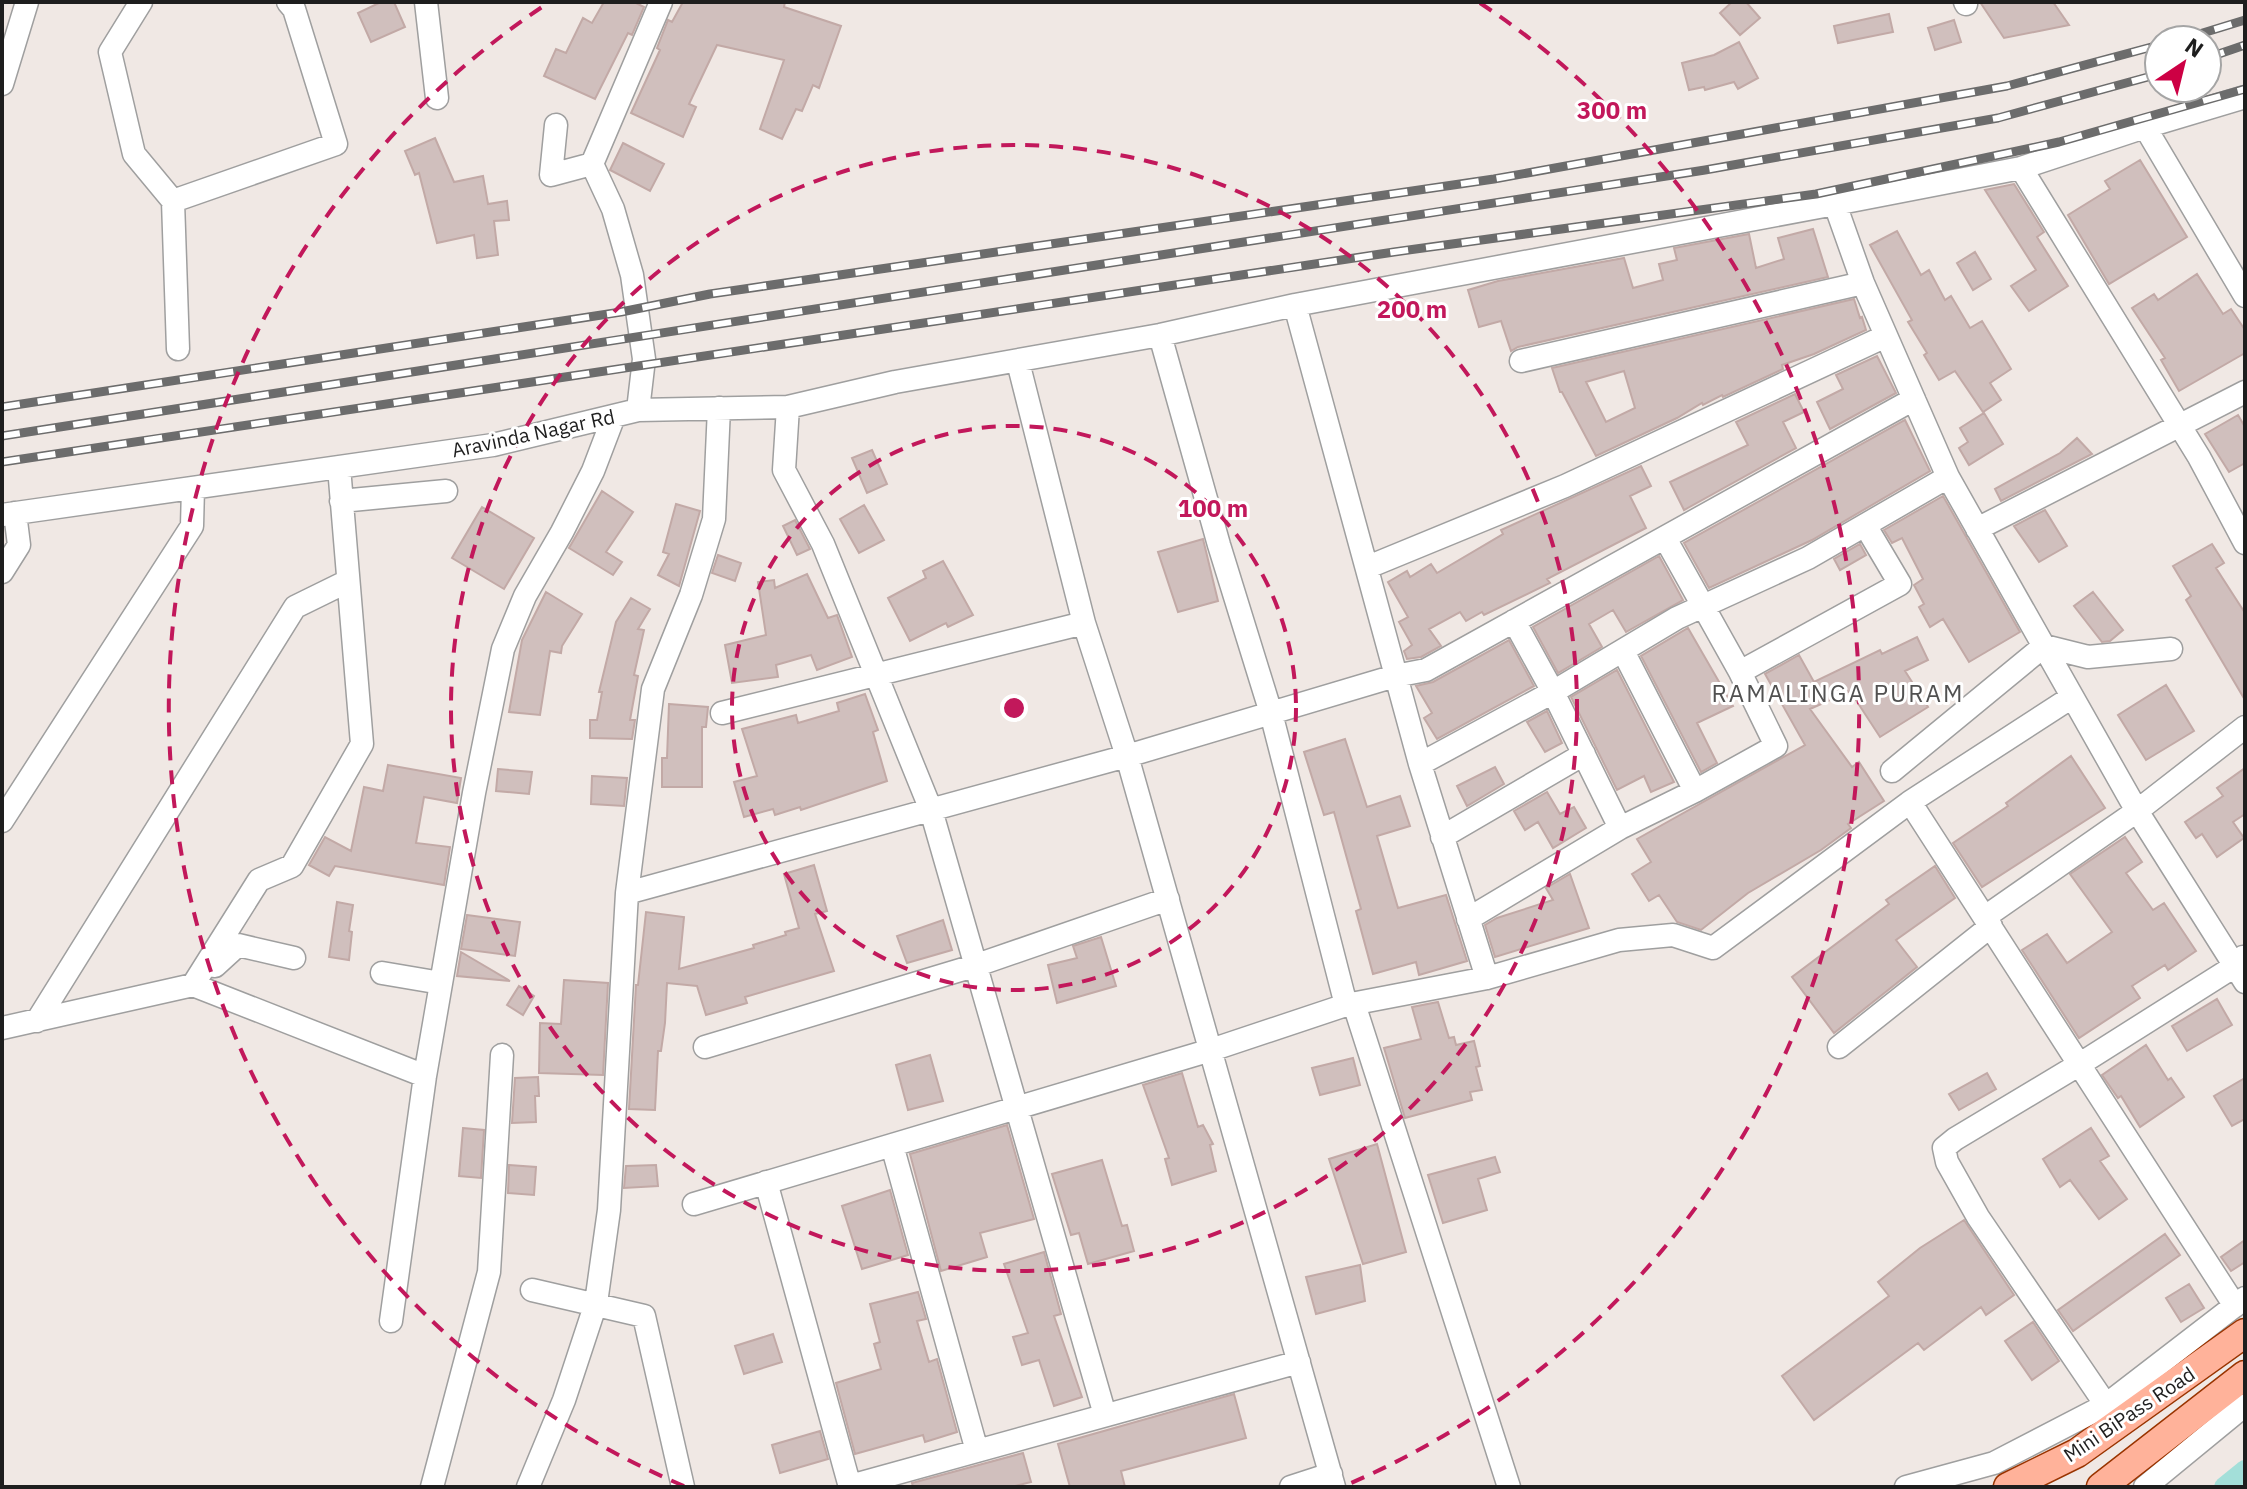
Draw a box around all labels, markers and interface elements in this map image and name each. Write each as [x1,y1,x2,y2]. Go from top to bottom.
north arrow [2143,24,2223,104]
text: N [2180,31,2210,64]
text: 300 m [1577,94,1647,126]
text: 200 m [1377,293,1447,325]
street label: Aravinda Nagar Rd [449,403,617,463]
text: 100 m [1178,492,1248,524]
district label: RAMALINGA PURAM [1712,677,1964,709]
centre of rings [1000,694,1028,722]
street label: Mini BiPass Road [2058,1360,2200,1468]

